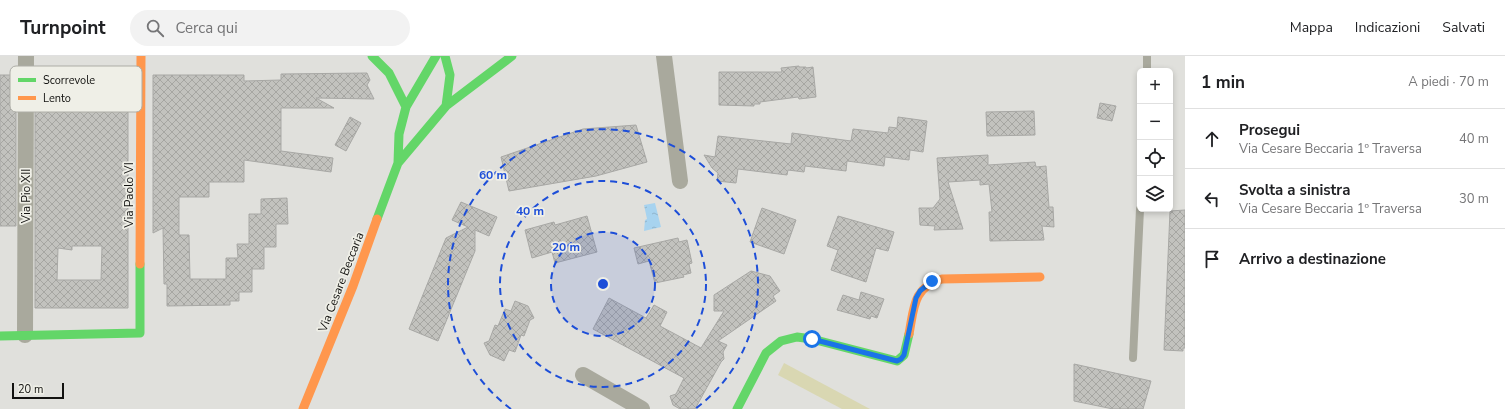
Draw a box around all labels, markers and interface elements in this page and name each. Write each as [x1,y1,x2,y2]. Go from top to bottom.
search box [130,10,410,46]
text: Turnpoint [20,15,106,41]
icon: search [144,17,166,39]
text: Cerca qui [176,18,238,38]
text: Mappa [1290,18,1333,37]
text: Indicazioni [1355,18,1420,37]
text: Salvati [1442,18,1485,37]
legend [10,66,142,112]
map controls [1137,68,1173,212]
button: + [1137,68,1173,104]
text: 1 min [1201,71,1245,94]
text: Scorrevole [43,73,95,88]
text: A piedi · 70 m [1408,73,1489,91]
text: Lento [43,91,71,106]
button: − [1137,104,1173,140]
text: Prosegui [1239,120,1300,140]
icon: ahead [1201,128,1223,150]
text: 40 m [1459,130,1489,148]
button: locate [1137,140,1173,176]
text: Via Cesare Beccaria 1º Traversa [1239,140,1422,158]
street label: Via Paolo VI [121,162,137,229]
text: 60 m [479,167,507,183]
street label: Via Pio XII [18,169,34,224]
button: layers [1137,176,1173,212]
text: Svolta a sinistra [1239,180,1350,200]
icon: left [1201,188,1223,210]
text: 30 m [1459,190,1489,208]
text: Via Cesare Beccaria 1º Traversa [1239,200,1422,218]
text: 40 m [516,203,544,219]
street label: Via Cesare Beccaria [314,230,367,335]
text: 20 m [552,239,580,255]
icon: arrive [1201,248,1223,270]
text: Arrivo a destinazione [1239,249,1386,269]
route end [923,272,941,290]
centre of rings [596,277,610,291]
route start [803,330,821,348]
scale bar [12,381,64,400]
text: 20 m [18,382,43,397]

